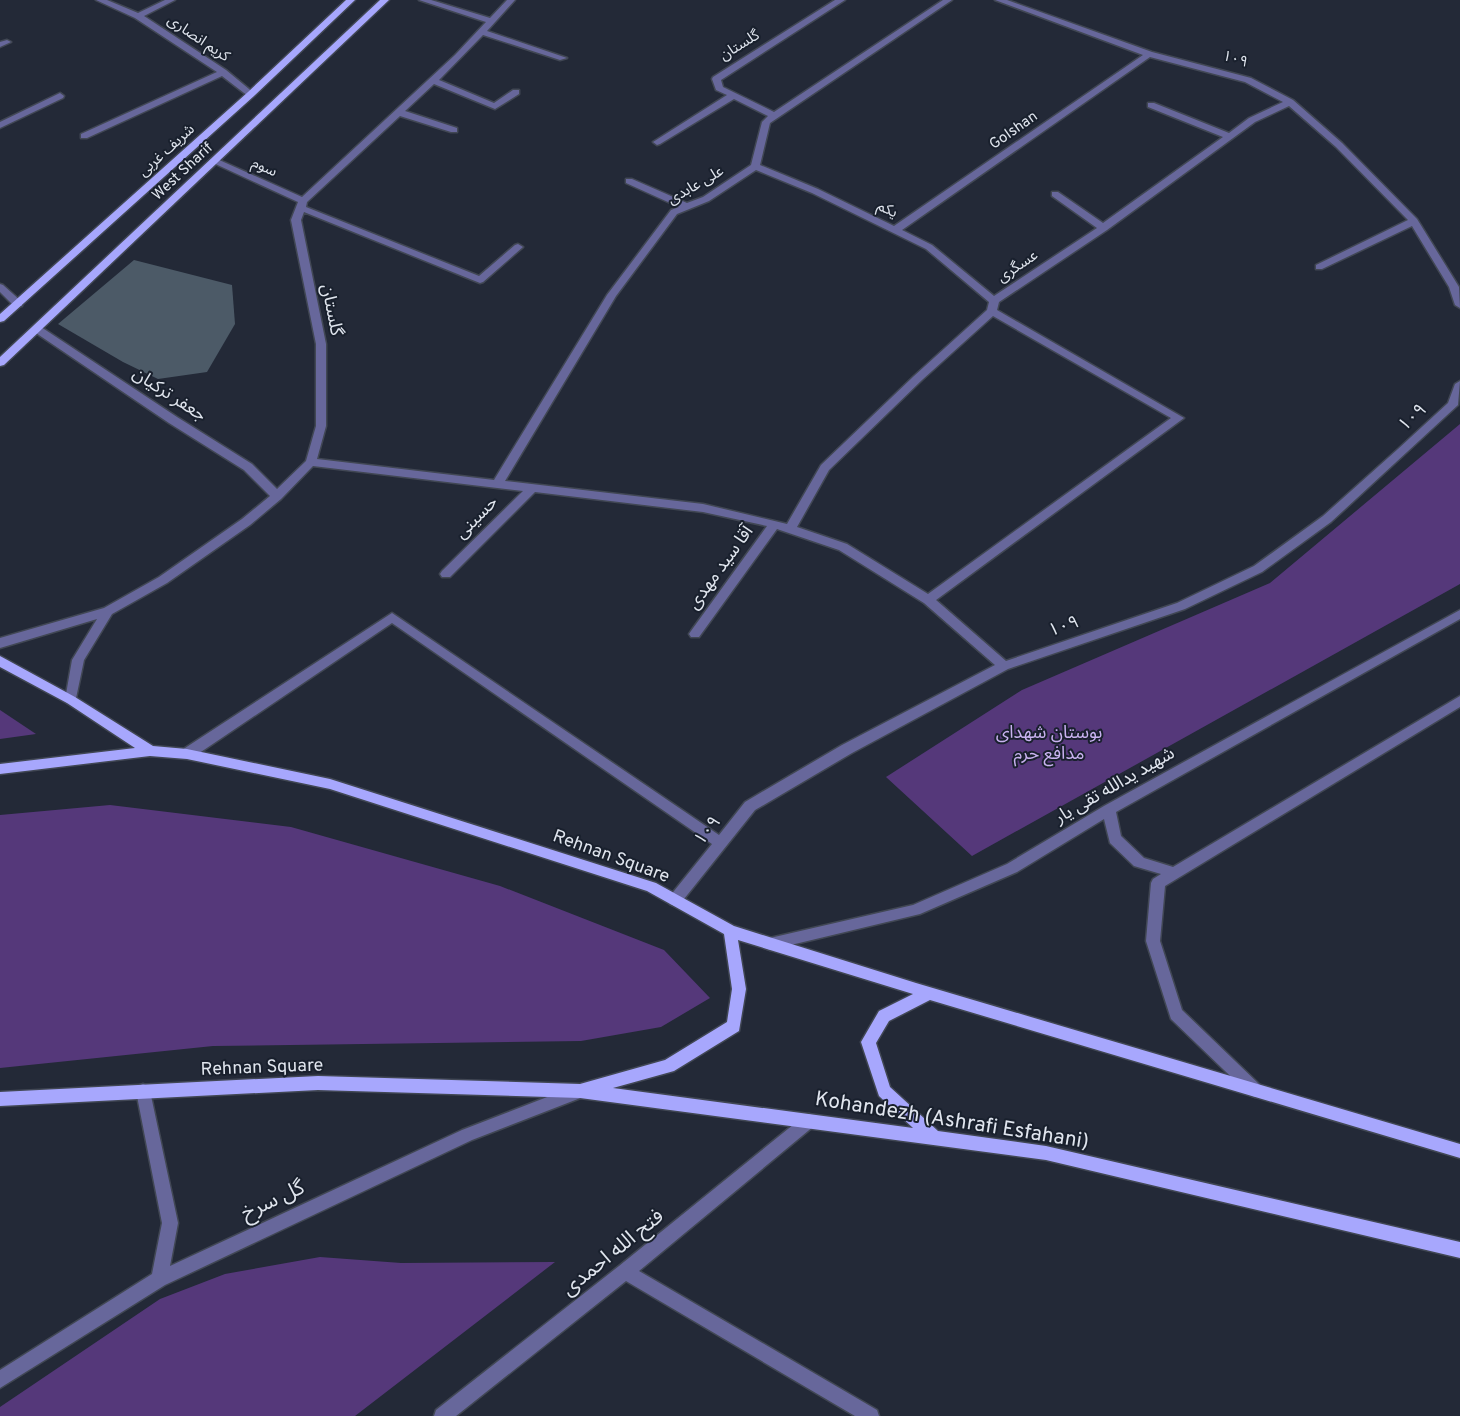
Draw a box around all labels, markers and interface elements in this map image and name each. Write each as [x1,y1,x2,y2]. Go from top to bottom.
street label: کریم انصاری [163,11,234,67]
street label: گلستان [716,26,764,66]
street label: ۱۰۹ [1220,47,1250,73]
street label: Golshan [986,108,1042,154]
street label: شریف غربی [135,120,199,181]
street label: West Sharif [149,139,217,205]
street label: سوم [248,154,280,182]
street label: علی عابدی [664,162,728,210]
street label: یکم [874,197,900,223]
street label: عسگری [994,246,1042,288]
street label: گلستان [315,282,347,338]
street label: جعفر ترکیان [128,363,210,427]
street label: ۱۰۹ [1394,399,1432,437]
street label: حسینی [450,491,504,545]
street label: آقا سید مهدی [683,521,760,614]
street label: ۱۰۹ [1046,611,1082,643]
park label: بوستان شهدای مدافع حرم [996,722,1102,767]
street label: شهید یدالله تقی یار [1050,742,1179,830]
street label: ۱۰۹ [689,812,727,850]
street label: Rehnan Square [549,825,673,889]
street label: Rehnan Square [200,1054,324,1082]
street label: Kohandezh (Ashrafi Esfahani) [813,1086,1091,1156]
street label: گل سرخ [237,1174,309,1227]
street label: فتح الله احمدی [556,1203,670,1303]

